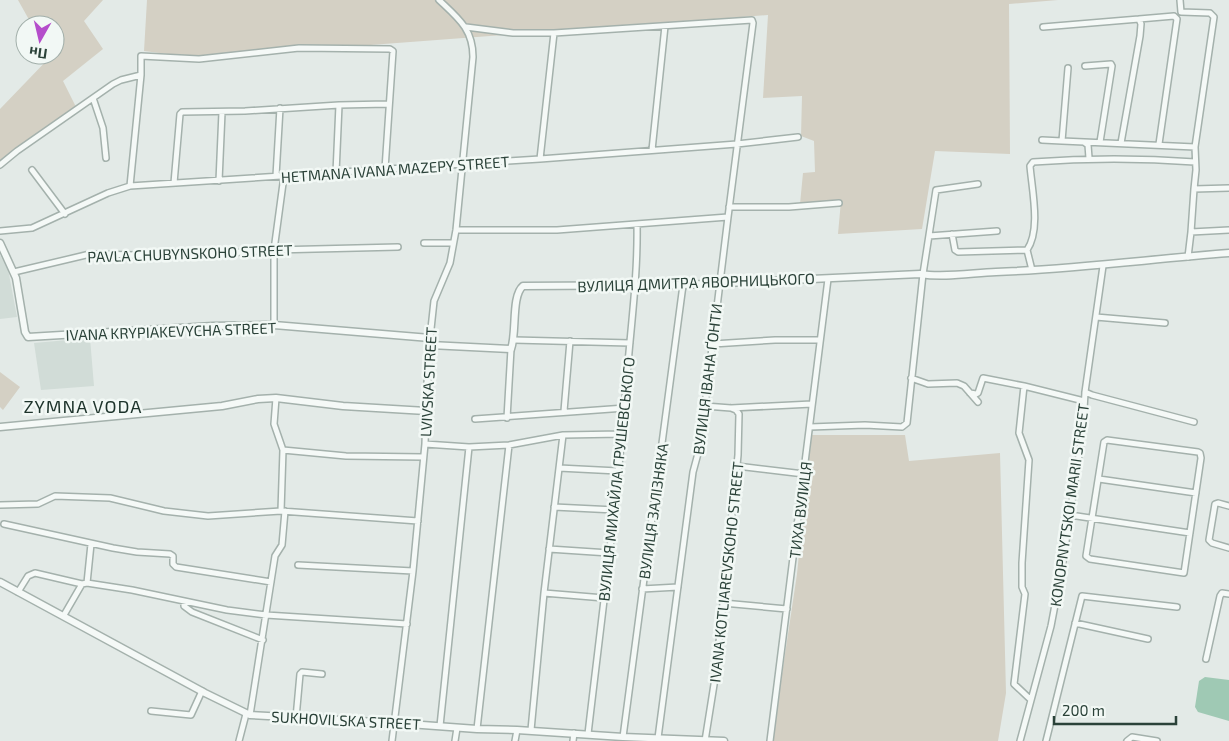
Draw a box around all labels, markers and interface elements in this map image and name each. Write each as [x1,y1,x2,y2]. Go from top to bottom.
north arrow [15,15,65,65]
text: Пн [28,44,48,63]
street label: HETMANA IVANA MAZEPY STREET [280,152,510,186]
street label: PAVLA CHUBYNSKOHO STREET [87,240,293,266]
street label: ВУЛИЦЯ ДМИТРА ЯВОРНИЦЬКОГО [577,269,815,295]
street label: ВУЛИЦЯ ІВАНА ҐОНТИ [689,302,725,456]
street label: IVANA KRYPIAKEVYCHA STREET [65,318,277,344]
street label: LVIVSKA STREET [416,326,440,438]
street label: ВУЛИЦЯ МИХАЙЛА ГРУШЕВСЬКОГО [594,356,638,602]
district label: ZYMNA VODA [23,395,143,417]
street label: KONOPNYTSKOI MARII STREET [1046,402,1092,608]
street label: ВУЛИЦЯ ЗАЛІЗНЯКА [635,441,672,580]
street label: IVANA KOTLIAREVSKOHO STREET [705,460,747,683]
street label: ТИХА ВУЛИЦЯ [785,460,815,560]
scale bar [1054,694,1176,726]
text: 200 m [1062,701,1105,719]
street label: SUKHOVILSKA STREET [271,707,421,733]

